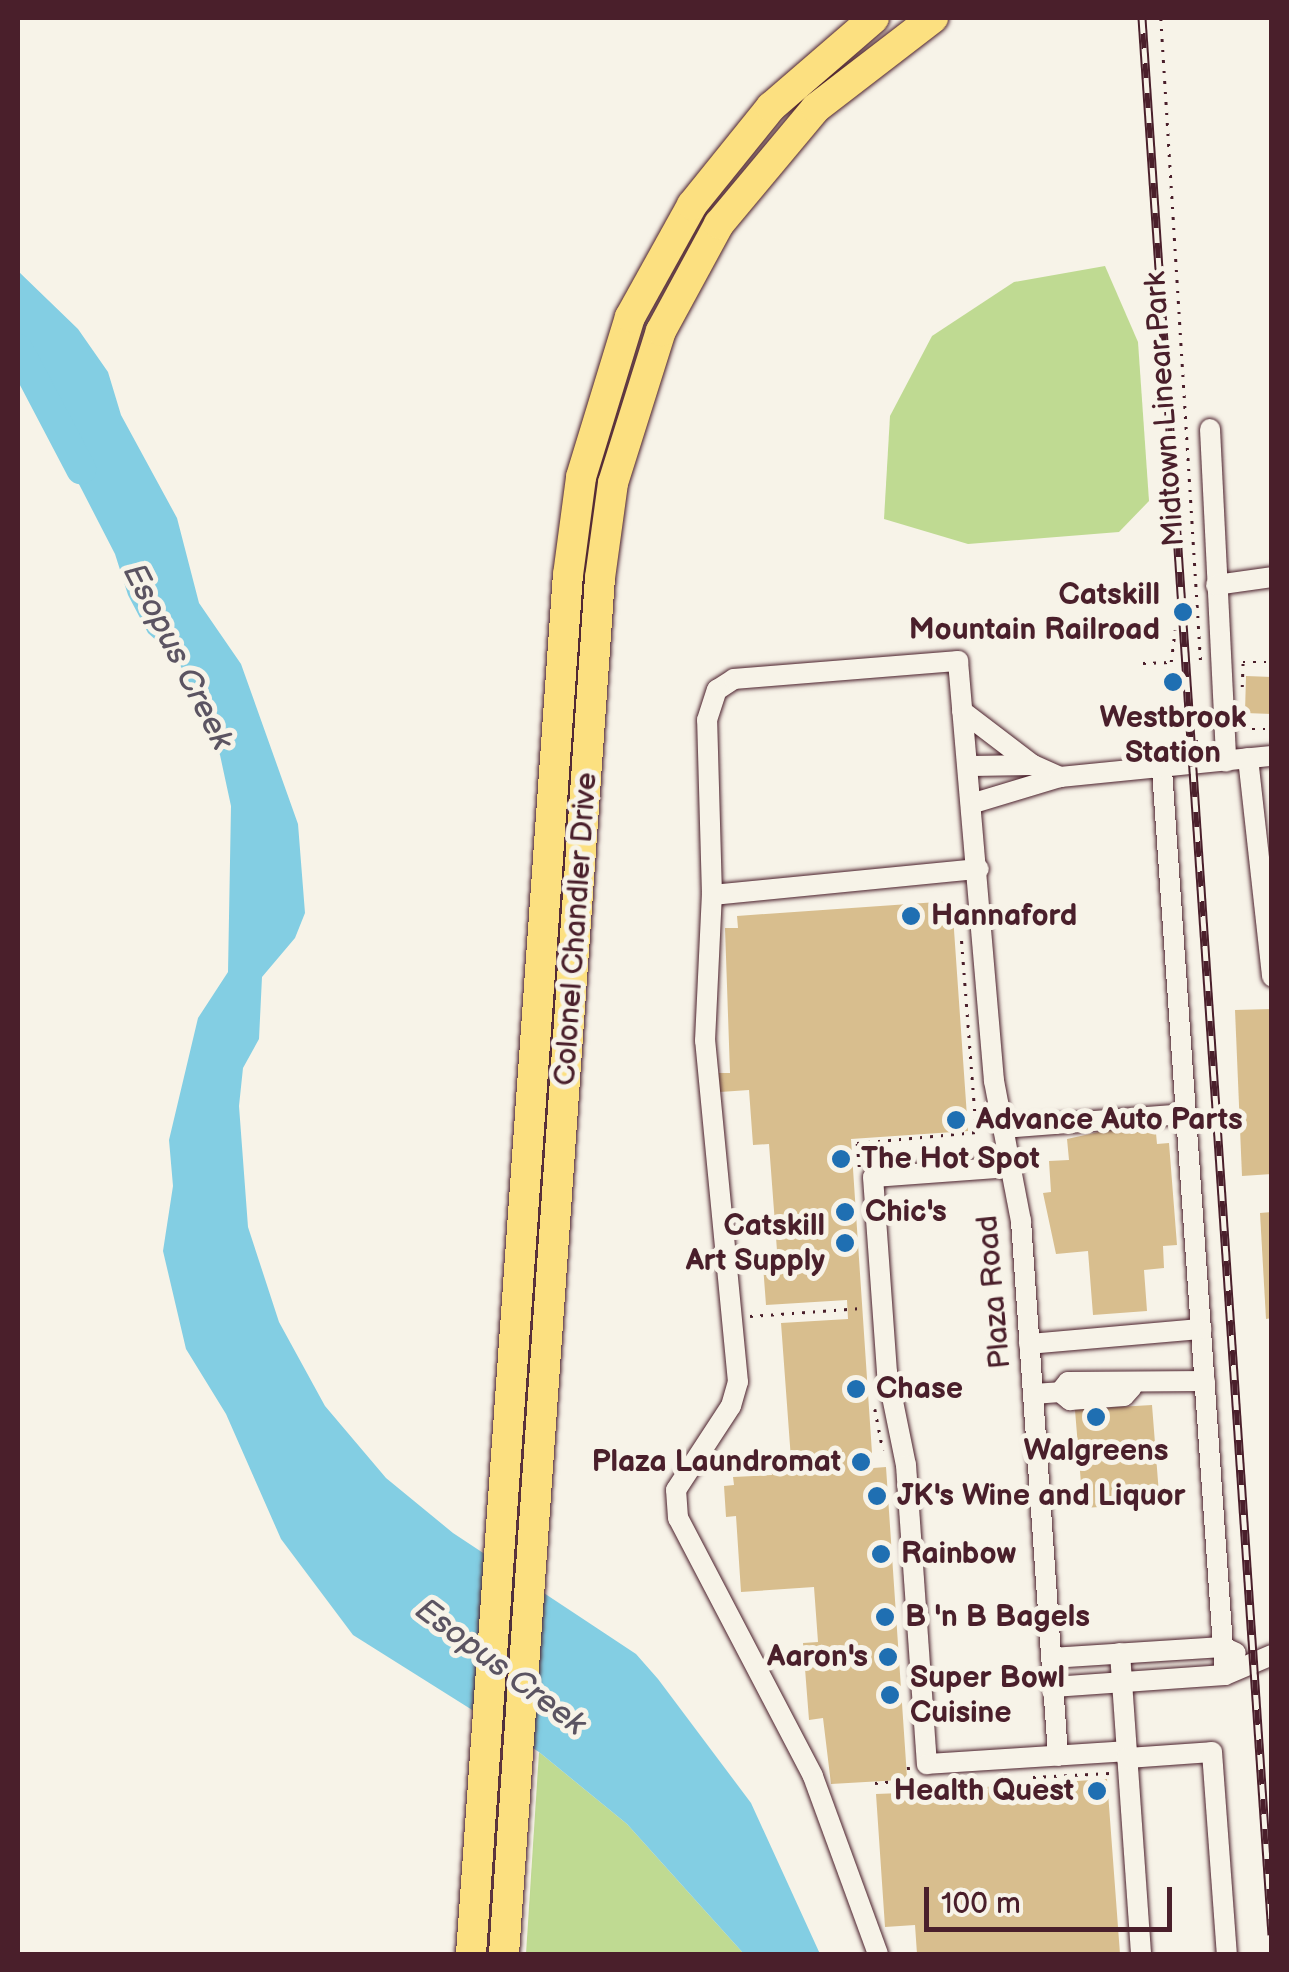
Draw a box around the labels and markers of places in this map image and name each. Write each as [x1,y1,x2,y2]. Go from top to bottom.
place label: Catskill Mountain Railroad [909,577,1160,648]
marker: Catskill Mountain Railroad [1170,599,1196,625]
marker: Westbrook Station [1160,669,1186,695]
place label: Westbrook Station [1099,700,1247,770]
place label: Hannaford [931,898,1077,934]
marker: Hannaford [900,905,922,927]
place label: Advance Auto Parts [976,1102,1243,1138]
marker: Advance Auto Parts [945,1109,967,1131]
place label: The Hot Spot [861,1141,1040,1177]
marker: The Hot Spot [830,1148,852,1170]
place label: Chic's [865,1194,947,1230]
marker: Chic's [834,1201,856,1223]
place label: Catskill Art Supply [686,1208,825,1278]
marker: Catskill Art Supply [834,1232,856,1254]
place label: Chase [876,1371,963,1407]
marker: Chase [845,1378,867,1400]
marker: Walgreens [1085,1406,1107,1428]
place label: Walgreens [1023,1433,1169,1469]
place label: Plaza Laundromat [592,1444,841,1480]
marker: Plaza Laundromat [850,1451,872,1473]
place label: JK's Wine and Liquor [897,1478,1186,1514]
marker: JK's Wine and Liquor [866,1485,888,1507]
place label: Rainbow [901,1536,1016,1572]
marker: Rainbow [870,1543,892,1565]
place label: B 'n B Bagels [905,1599,1090,1635]
marker: B 'n B Bagels [874,1606,896,1628]
place label: Aaron's [767,1639,868,1675]
marker: Aaron's [877,1646,899,1668]
place label: Super Bowl Cuisine [910,1660,1065,1730]
marker: Super Bowl Cuisine [879,1684,901,1706]
place label: Health Quest [894,1773,1074,1809]
marker: Health Quest [1084,1778,1110,1804]

